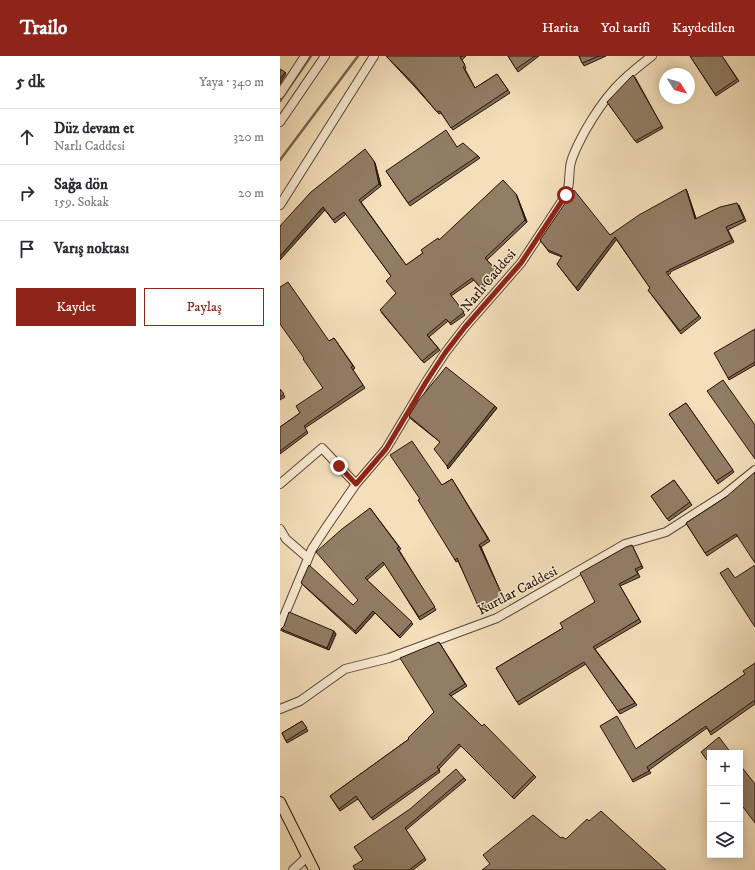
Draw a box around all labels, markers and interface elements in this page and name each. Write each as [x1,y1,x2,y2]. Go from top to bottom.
text: Trailo [20,17,67,40]
text: Harita [542,19,579,37]
text: Yol tarifi [601,19,650,37]
text: Kaydedilen [672,19,735,37]
north arrow [659,68,695,104]
text: 5 dk [16,71,45,93]
text: Yaya · 340 m [199,74,264,90]
text: Düz devam et [54,119,134,138]
icon: ahead [16,126,38,148]
text: 320 m [233,129,264,145]
text: Narlı Caddesi [54,138,125,154]
text: Sağa dön [54,175,108,194]
icon: right [16,182,38,204]
text: 20 m [238,185,264,201]
route start [557,186,575,204]
text: 159. Sokak [54,194,109,210]
icon: arrive [16,238,38,260]
text: Varış noktası [54,239,129,258]
street label: Narlı Caddesi [457,245,520,316]
button: Kaydet [16,288,136,326]
button: Paylaş [144,288,264,326]
route end [330,457,348,475]
street label: Kurtlar Caddesi [474,562,561,619]
map controls [707,750,743,858]
button: + [707,750,743,786]
button: − [707,786,743,822]
button: layers [707,822,743,858]

